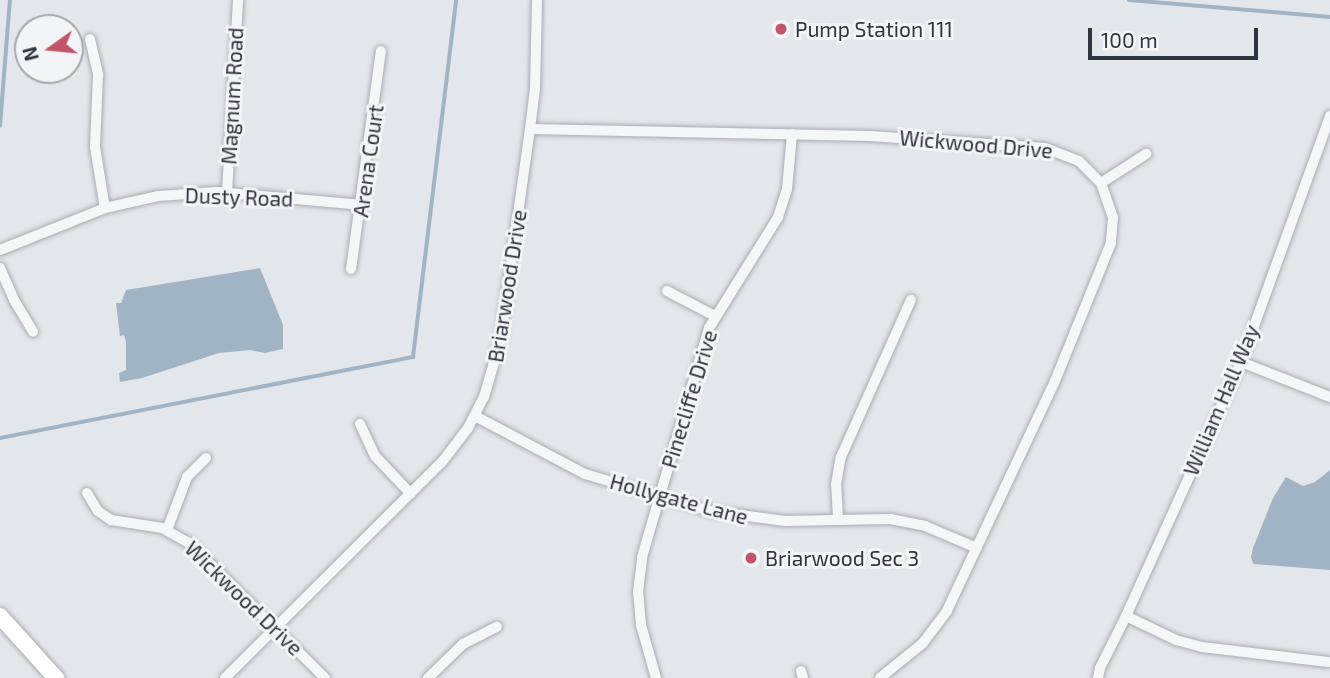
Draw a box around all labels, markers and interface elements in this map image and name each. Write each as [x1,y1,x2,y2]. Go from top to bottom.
north arrow [14,14,84,84]
scale bar [1092,14,1262,58]
place label: Pump Station 111 [795,16,953,42]
marker: Pump Station 111 [773,21,789,37]
street label: Magnum Road [216,27,248,165]
text: 100 m [1101,27,1158,52]
text: N [17,44,43,64]
street label: Arena Court [348,103,388,219]
street label: Wickwood Drive [898,125,1054,163]
street label: Dusty Road [184,183,294,211]
street label: Briarwood Drive [482,208,532,364]
street label: William Hall Way [1178,320,1264,480]
street label: Pinecliffe Drive [656,327,722,471]
street label: Hollygate Lane [607,468,751,530]
street label: Wickwood Drive [180,536,308,660]
place label: Briarwood Sec 3 [765,545,919,571]
marker: Briarwood Sec 3 [743,550,759,566]

